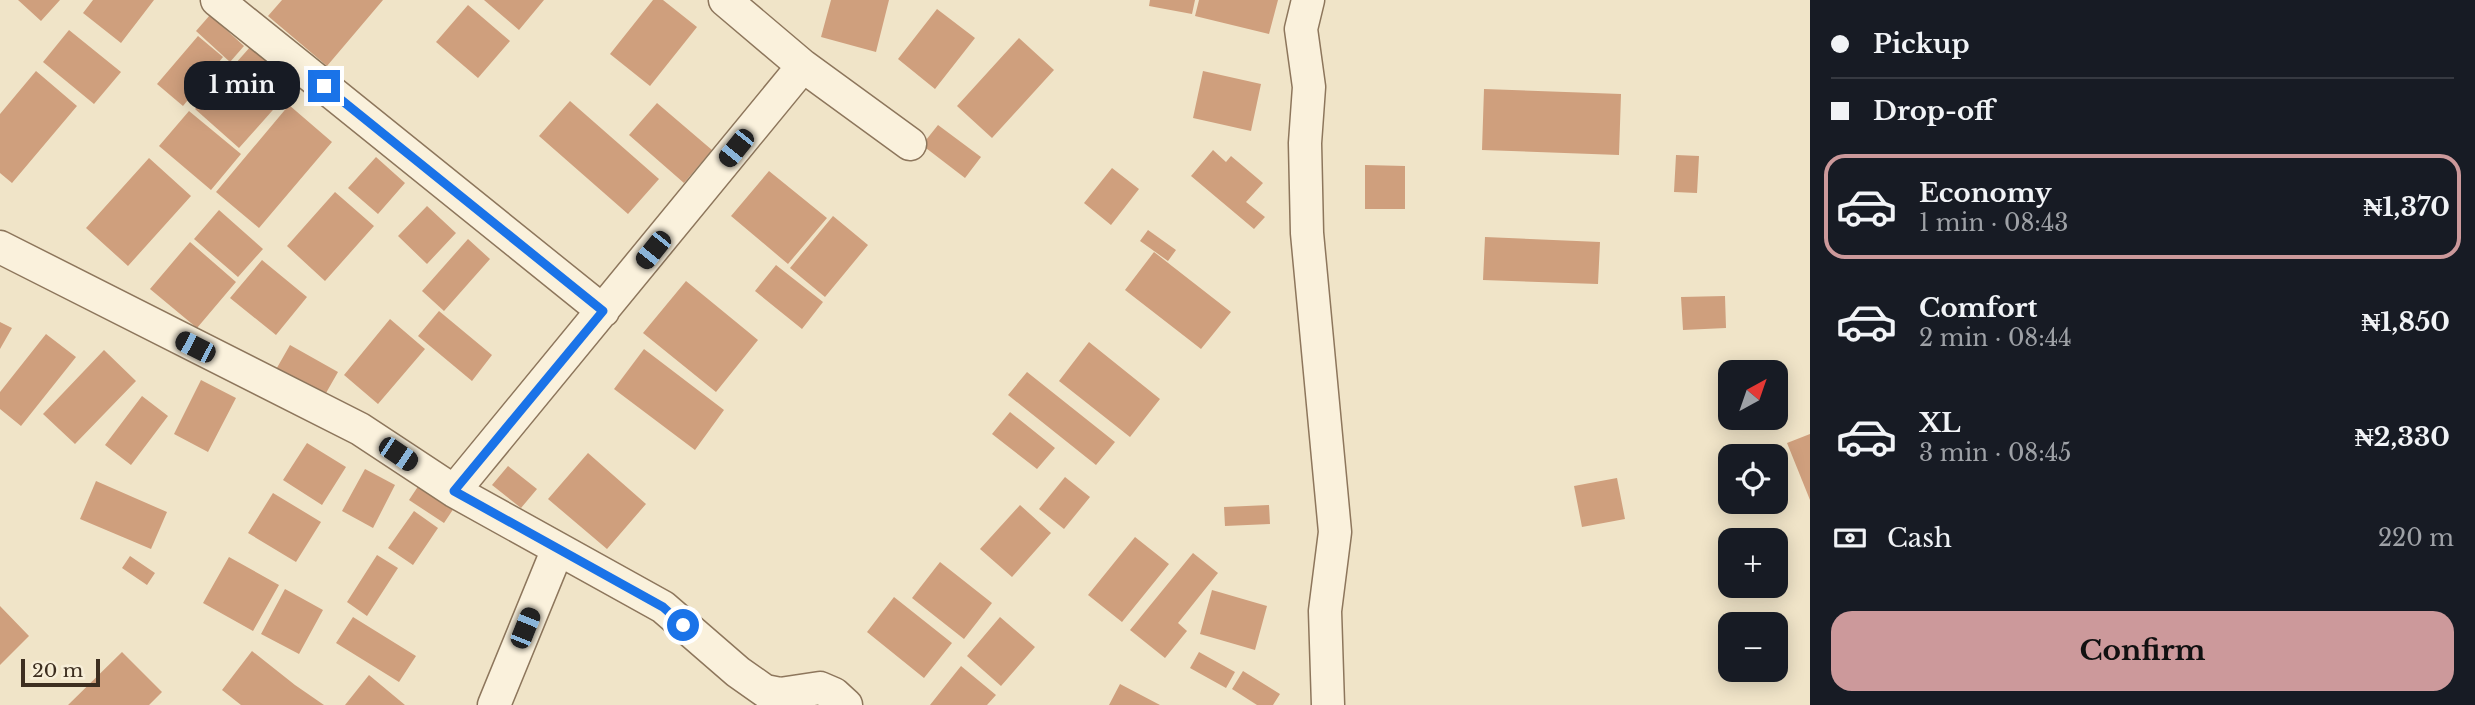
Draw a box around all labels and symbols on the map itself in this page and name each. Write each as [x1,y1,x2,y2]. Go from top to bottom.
callout: 1 min [184,62,300,110]
route end [308,70,340,102]
car [715,125,758,171]
car [632,227,675,273]
car [172,328,219,366]
north arrow [1718,360,1788,430]
car [375,434,422,474]
car [508,605,543,651]
route start [667,609,699,641]
scale bar [21,656,100,688]

